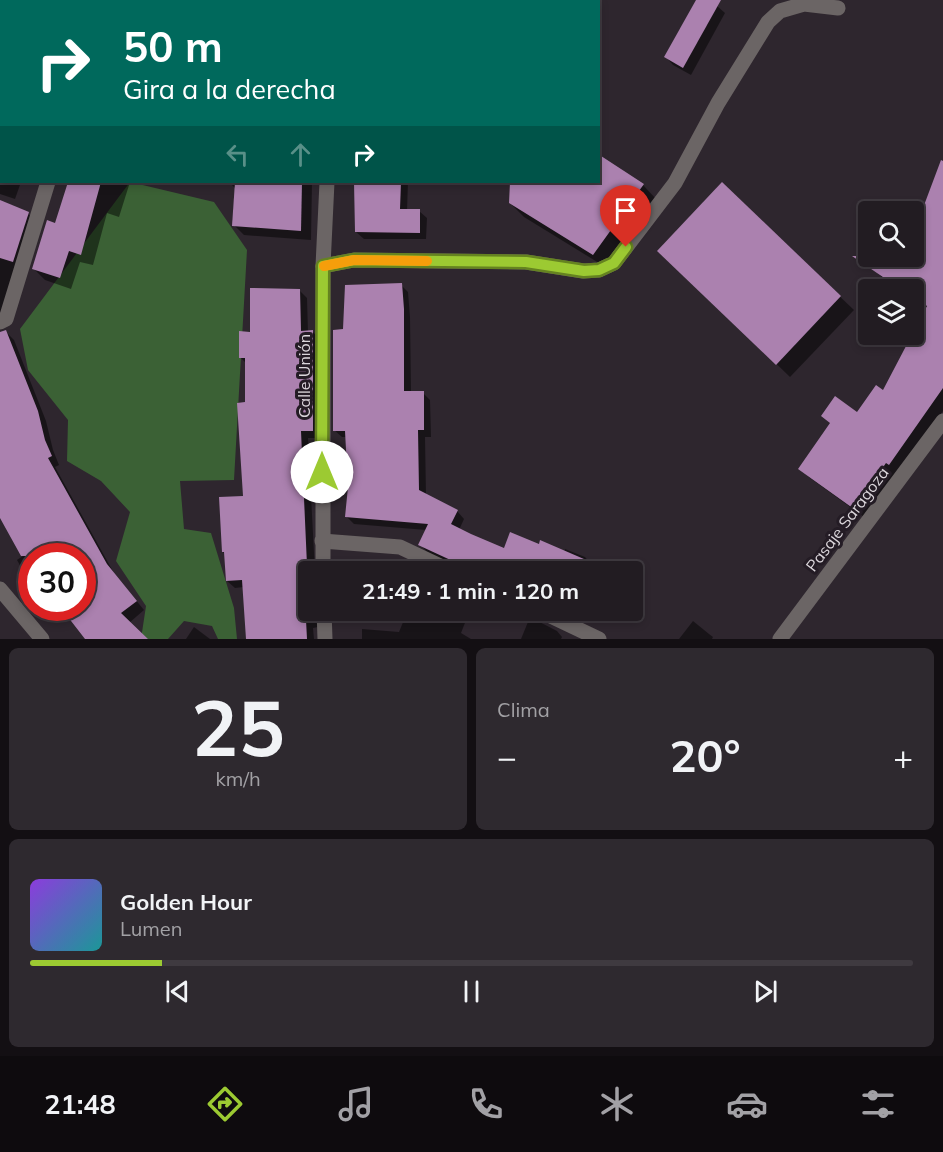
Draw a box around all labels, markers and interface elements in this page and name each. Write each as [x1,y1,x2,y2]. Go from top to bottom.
text: 50 m [123,20,223,73]
icon: right [24,24,102,102]
text: Gira a la derecha [123,72,336,106]
icon: left [221,138,254,171]
icon: ahead [284,138,317,171]
icon: right [347,138,380,171]
pin [600,185,651,247]
icon: arrive [609,194,642,227]
map controls [858,201,924,345]
button: search [858,201,924,267]
button: layers [858,279,924,345]
street label: Calle Unión [294,334,314,418]
position arrow [290,440,354,504]
street label: Pasaje Saragoza [801,463,893,575]
speed limit sign: 30 [18,543,96,621]
text: 21:49 · 1 min · 120 m [362,577,579,605]
text: 25 [191,678,285,776]
text: Clima [497,697,550,722]
text: 20° [669,727,741,783]
text: − [497,736,517,777]
text: + [893,736,913,777]
text: km/h [215,766,261,791]
text: Golden Hour [120,888,252,916]
text: Lumen [120,916,182,941]
icon: previous [161,975,194,1008]
icon: pause [455,975,488,1008]
icon: next [749,975,782,1008]
icon: directions [204,1083,246,1125]
icon: music [335,1083,377,1125]
icon: phone [465,1083,507,1125]
icon: climate [596,1083,638,1125]
icon: car [726,1083,768,1125]
icon: filters [857,1083,899,1125]
text: 21:48 [44,1087,116,1121]

